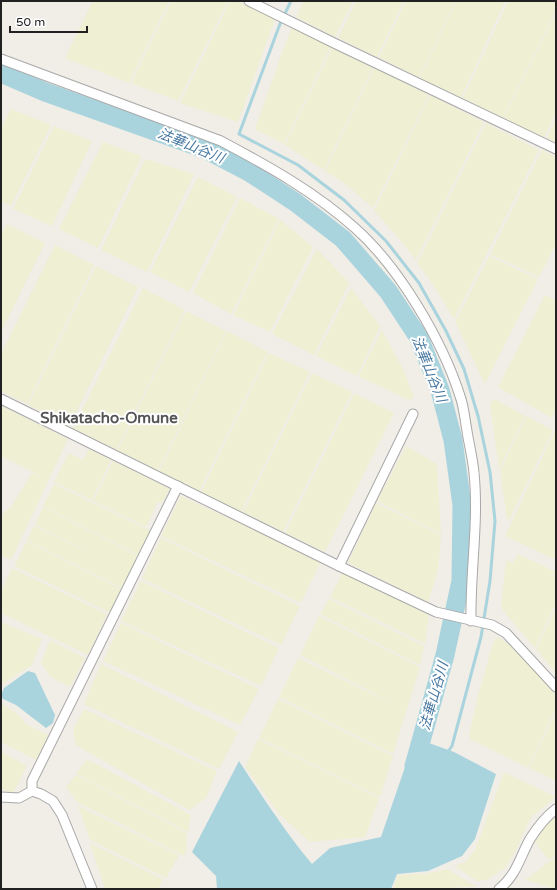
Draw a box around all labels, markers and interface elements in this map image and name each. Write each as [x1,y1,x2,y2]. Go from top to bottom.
scale bar [10,8,87,34]
text: 50 m [16,15,45,29]
water label: 法華山谷川 [155,125,228,168]
water label: 法華山谷川 [408,333,451,406]
district label: Shikatacho-Omune [40,409,178,427]
water label: 法華山谷川 [416,658,452,732]

